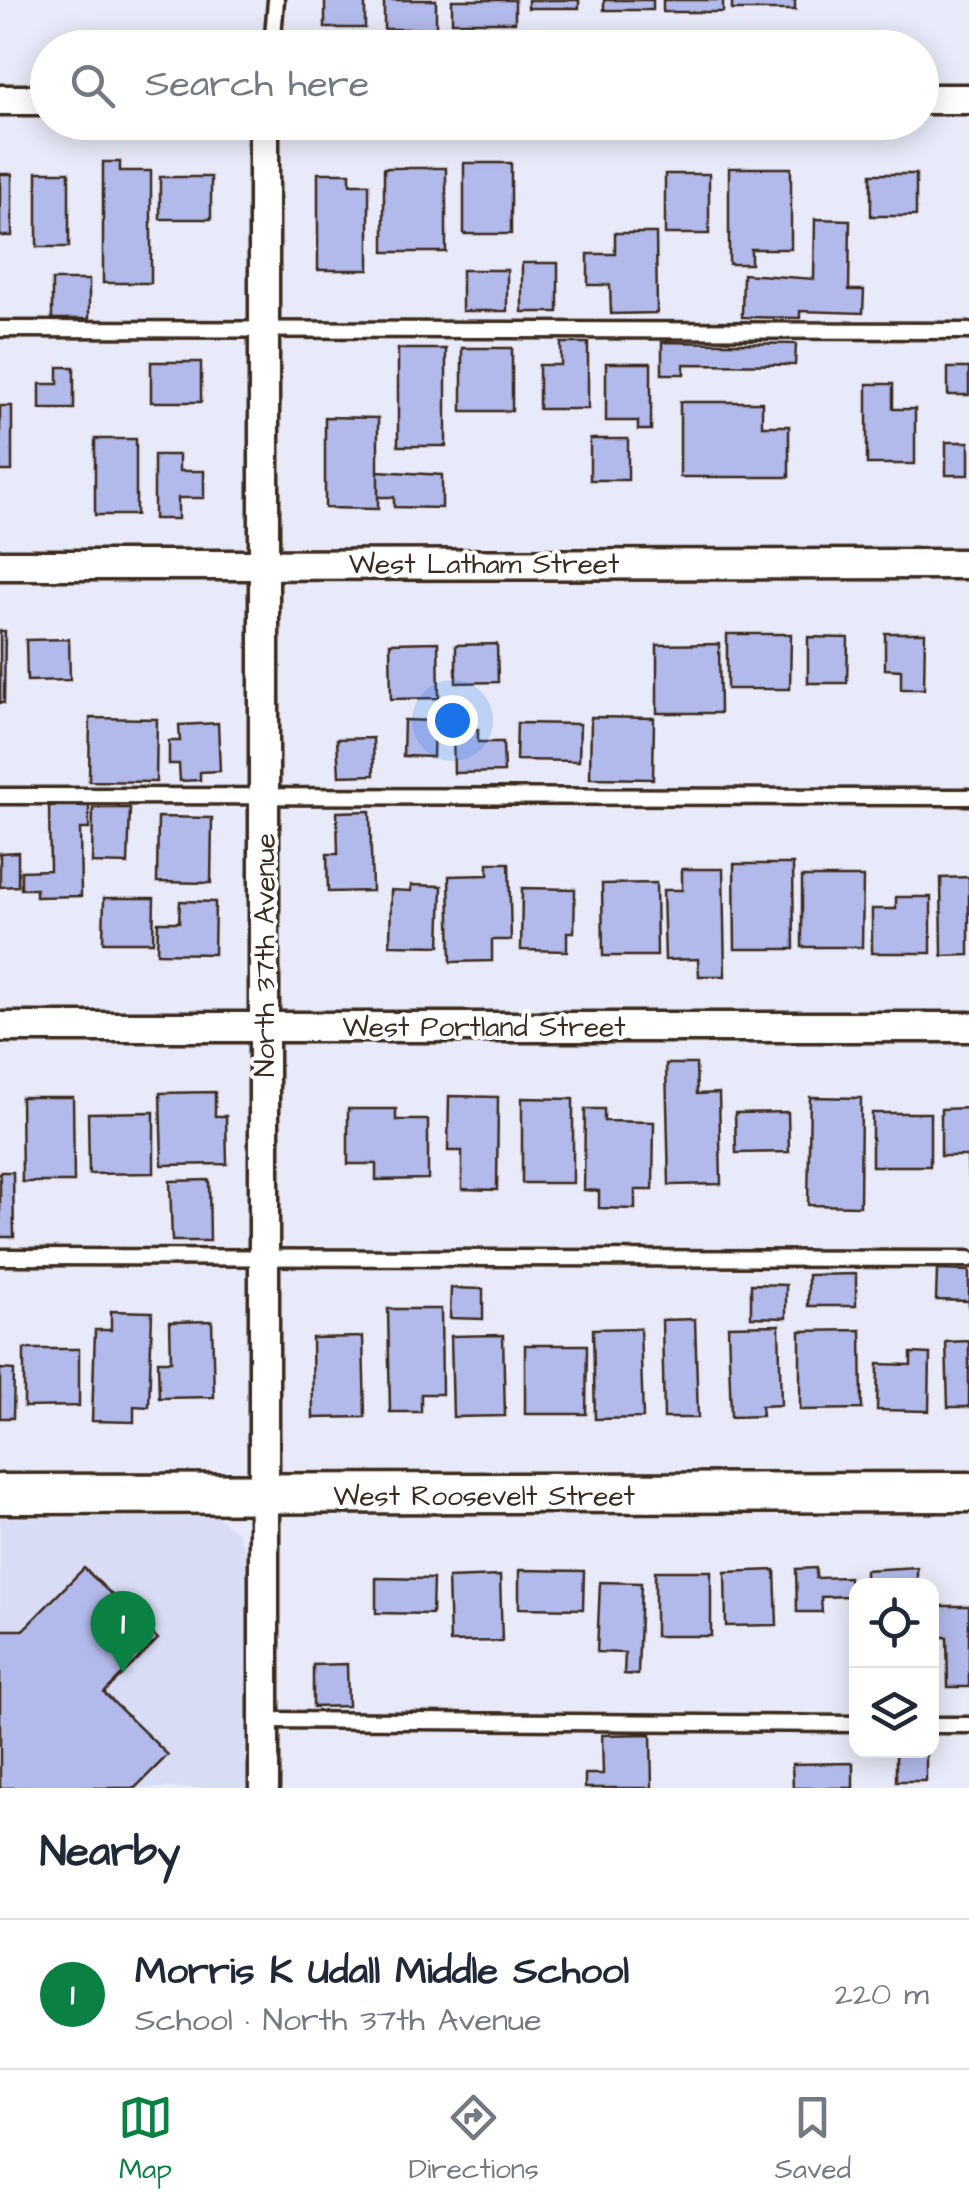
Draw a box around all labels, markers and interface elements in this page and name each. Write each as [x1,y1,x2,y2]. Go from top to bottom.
search box [30,30,939,140]
icon: search [65,58,120,113]
text: Search here [145,59,369,111]
street label: West Latham Street [349,545,620,584]
your location [427,695,478,746]
street label: North 37th Avenue [246,833,285,1077]
street label: West Portland Street [342,1008,626,1047]
street label: West Roosevelt Street [333,1477,636,1516]
map controls [849,1578,939,1758]
button: locate [849,1578,939,1668]
pin: 1 [90,1590,156,1673]
button: layers [849,1668,939,1758]
text: Nearby [40,1824,180,1882]
text: Morris K Udall Middle School [135,1946,629,1998]
text: 1 [70,1972,75,2017]
text: 220 m [834,1972,929,2017]
text: School · North 37th Avenue [135,1998,542,2043]
tab: Map [118,2090,173,2189]
tab: Directions [409,2090,539,2189]
tab: Saved [775,2090,851,2189]

